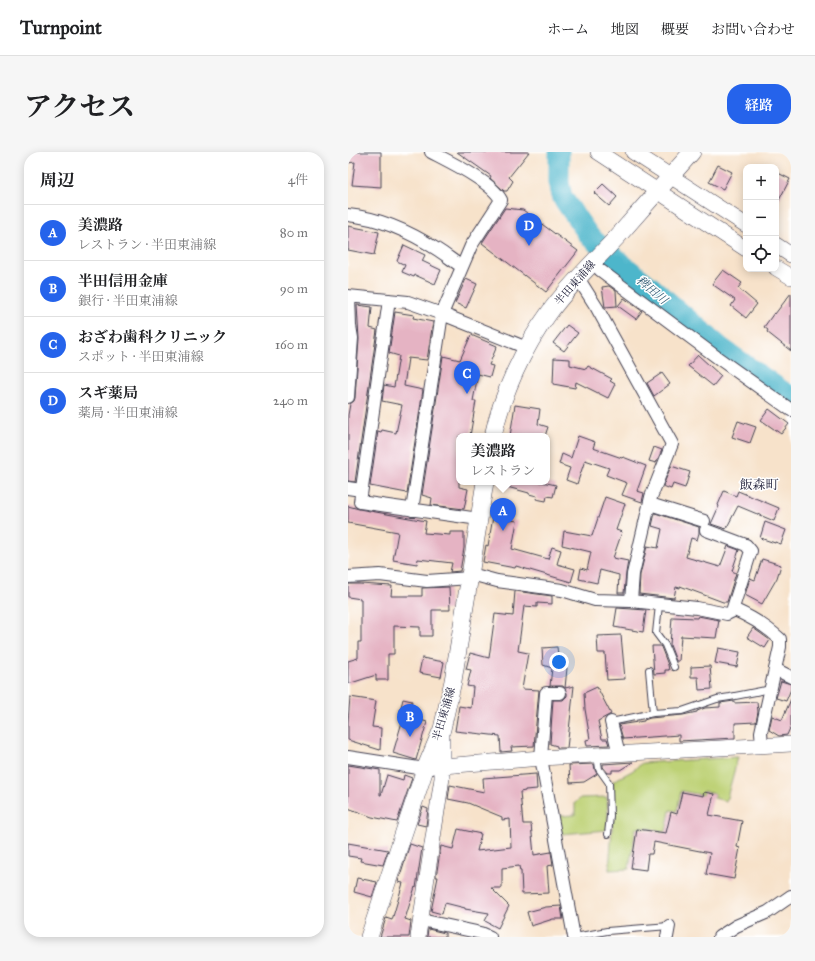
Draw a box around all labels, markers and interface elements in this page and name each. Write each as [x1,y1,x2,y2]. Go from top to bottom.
text: Turnpoint [20,16,102,39]
text: ホーム [547,21,589,38]
text: 地図 [611,21,639,38]
text: 概要 [661,21,689,38]
text: お問い合わせ [711,21,795,38]
button: 経路 [727,84,791,124]
text: アクセス [24,89,135,124]
map controls [743,164,779,272]
button: + [743,164,779,200]
text: 周辺 [40,170,74,191]
text: 4件 [288,172,308,188]
button: − [743,200,779,236]
pin: D [516,213,542,246]
text: 美濃路 [78,216,123,234]
text: A [49,225,57,241]
text: 80 m [280,225,308,241]
button: locate [743,236,779,272]
text: レストラン · 半田東浦線 [78,237,216,253]
street label: 半田東浦線 [552,258,598,308]
text: 半田信用金庫 [78,272,168,290]
water label: 稗田川 [634,273,672,308]
text: B [49,281,57,297]
text: 90 m [280,281,308,297]
text: 銀行 · 半田東浦線 [78,293,177,309]
text: おざわ歯科クリニック [78,328,227,346]
text: C [49,337,57,353]
text: 160 m [275,337,308,353]
text: スポット · 半田東浦線 [78,349,203,365]
pin: C [454,361,480,394]
text: スギ薬局 [78,384,138,402]
text: D [48,393,58,409]
text: 240 m [273,393,308,409]
text: 薬局 · 半田東浦線 [78,405,177,421]
popup [456,433,550,485]
text: 美濃路 [471,442,516,460]
text: レストラン [471,463,535,479]
district label: 飯森町 [739,477,779,493]
pin: A [490,498,516,531]
your location [549,652,569,672]
street label: 半田東浦線 [430,686,458,742]
pin: B [397,704,423,737]

